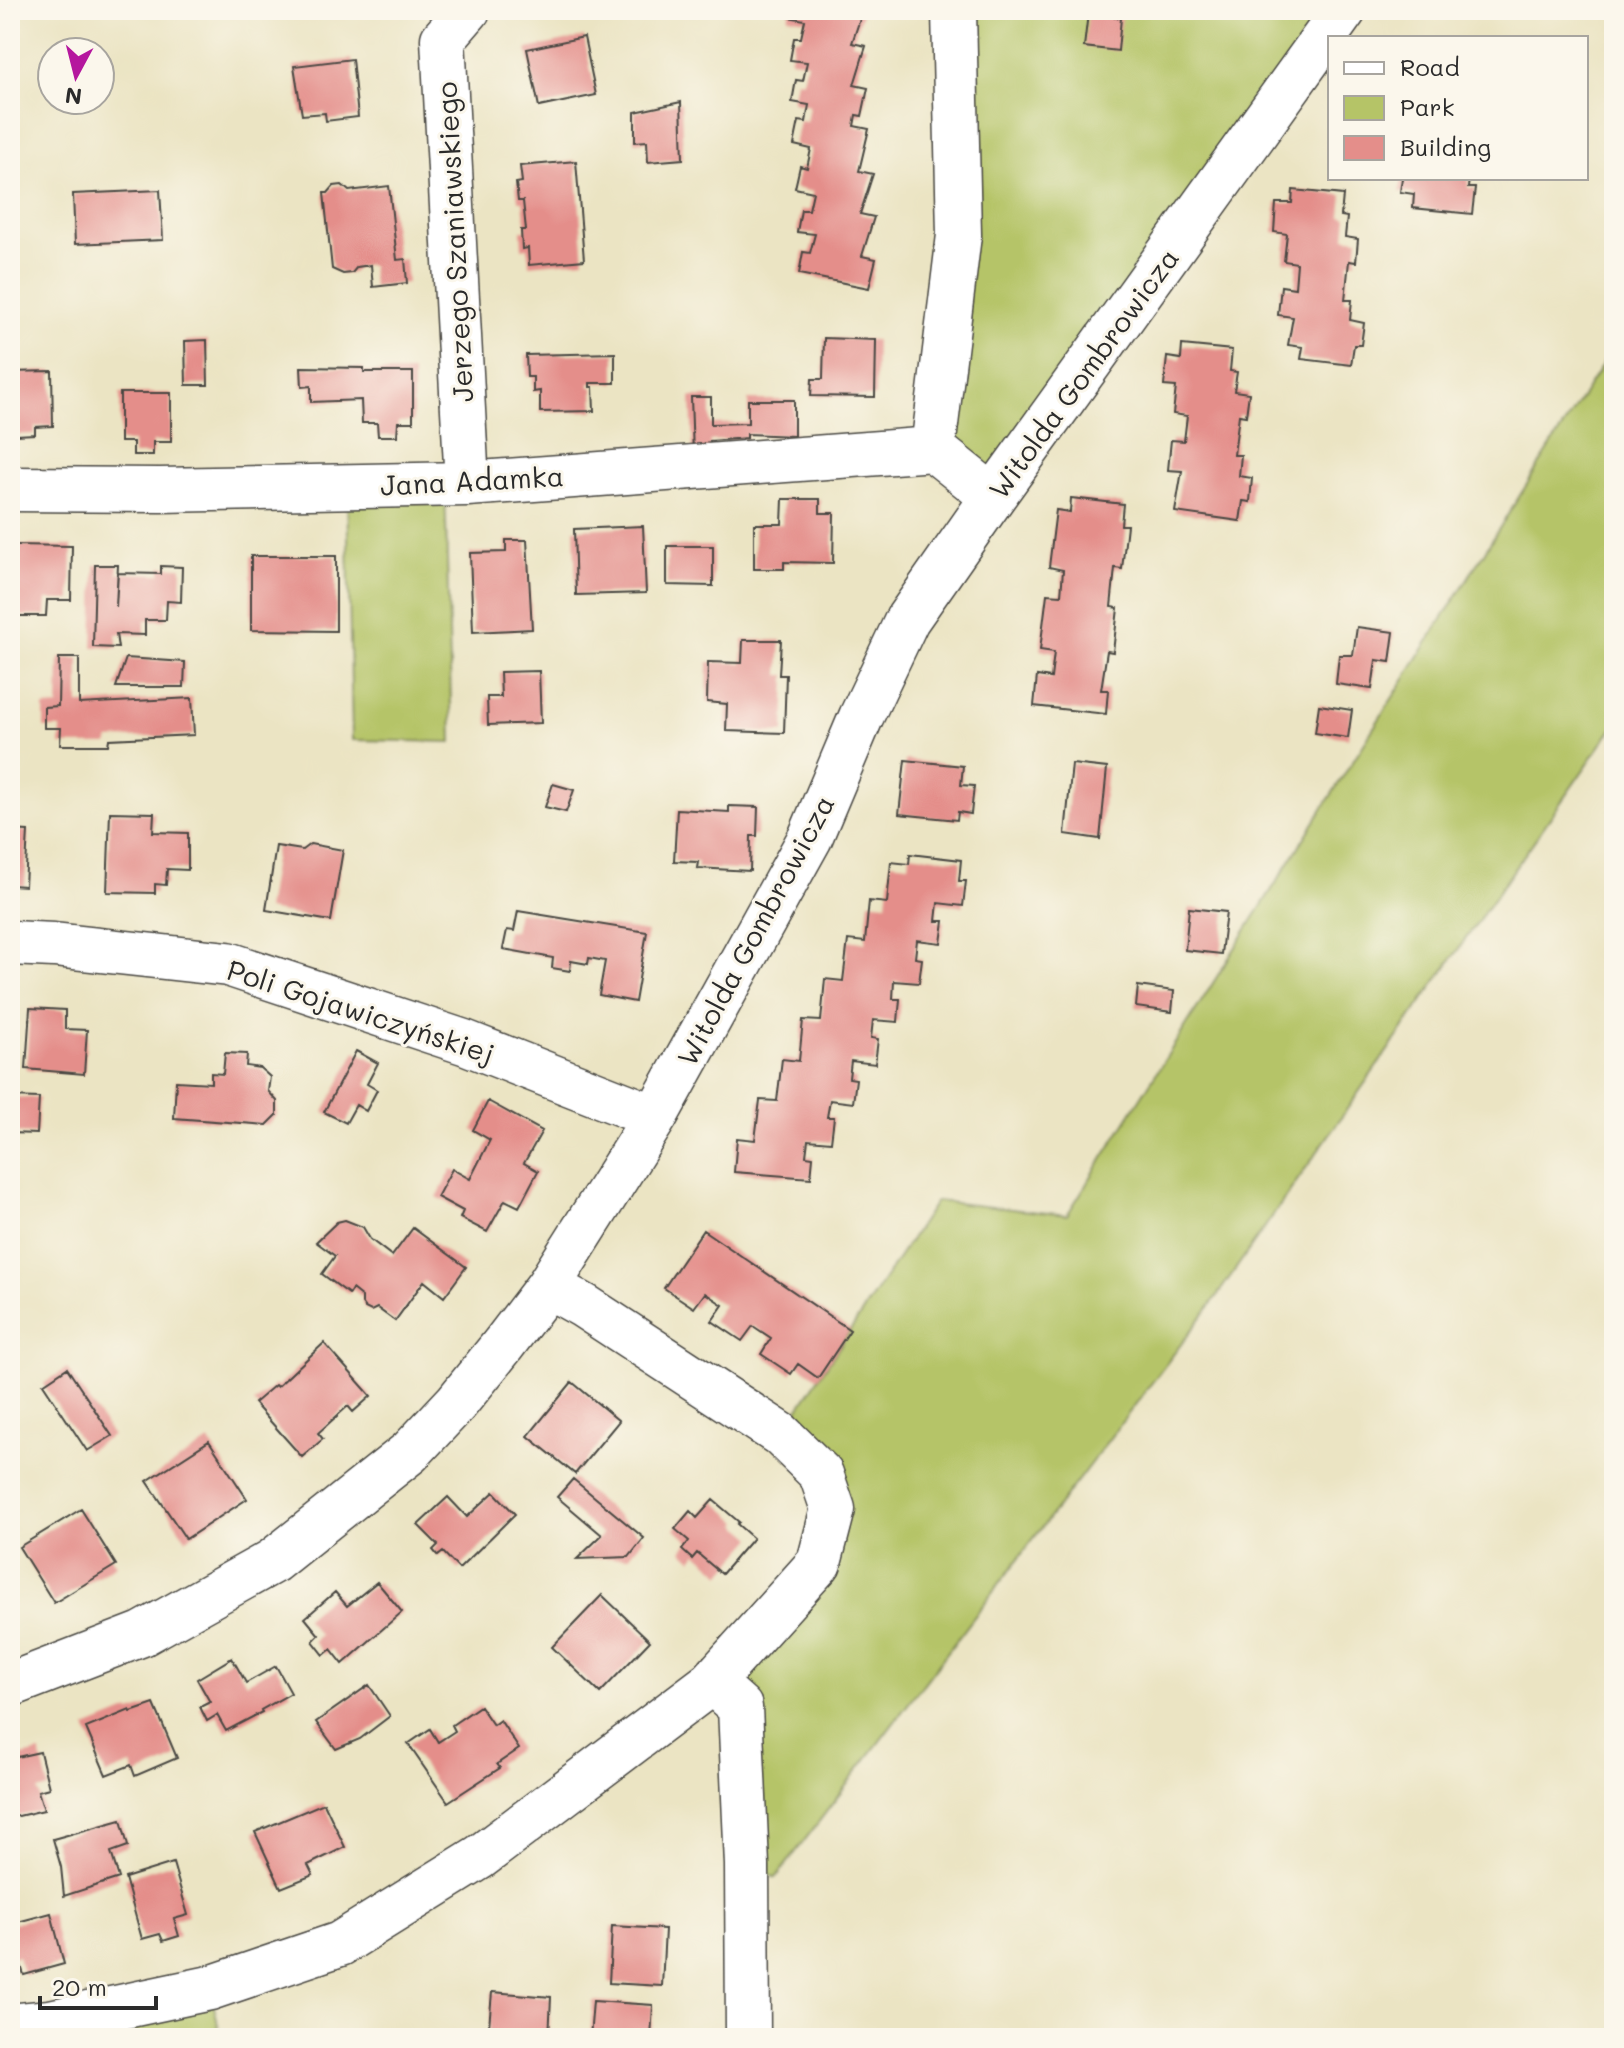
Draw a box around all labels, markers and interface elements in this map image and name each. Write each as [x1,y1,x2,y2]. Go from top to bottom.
north arrow [36,36,116,116]
legend [1328,36,1588,180]
text: Road [1400,51,1460,82]
text: N [63,81,84,112]
street label: Jerzego Szaniawskiego [428,81,480,403]
text: Park [1400,91,1454,122]
text: Building [1400,131,1491,162]
street label: Witolda Gombrowicza [980,241,1186,505]
street label: Jana Adamka [379,457,565,503]
street label: Witolda Gombrowicza [668,789,842,1071]
street label: Poli Gojawiczyńskiej [223,951,499,1071]
scale bar [40,1960,156,2010]
text: 20 m [52,1971,107,2002]

